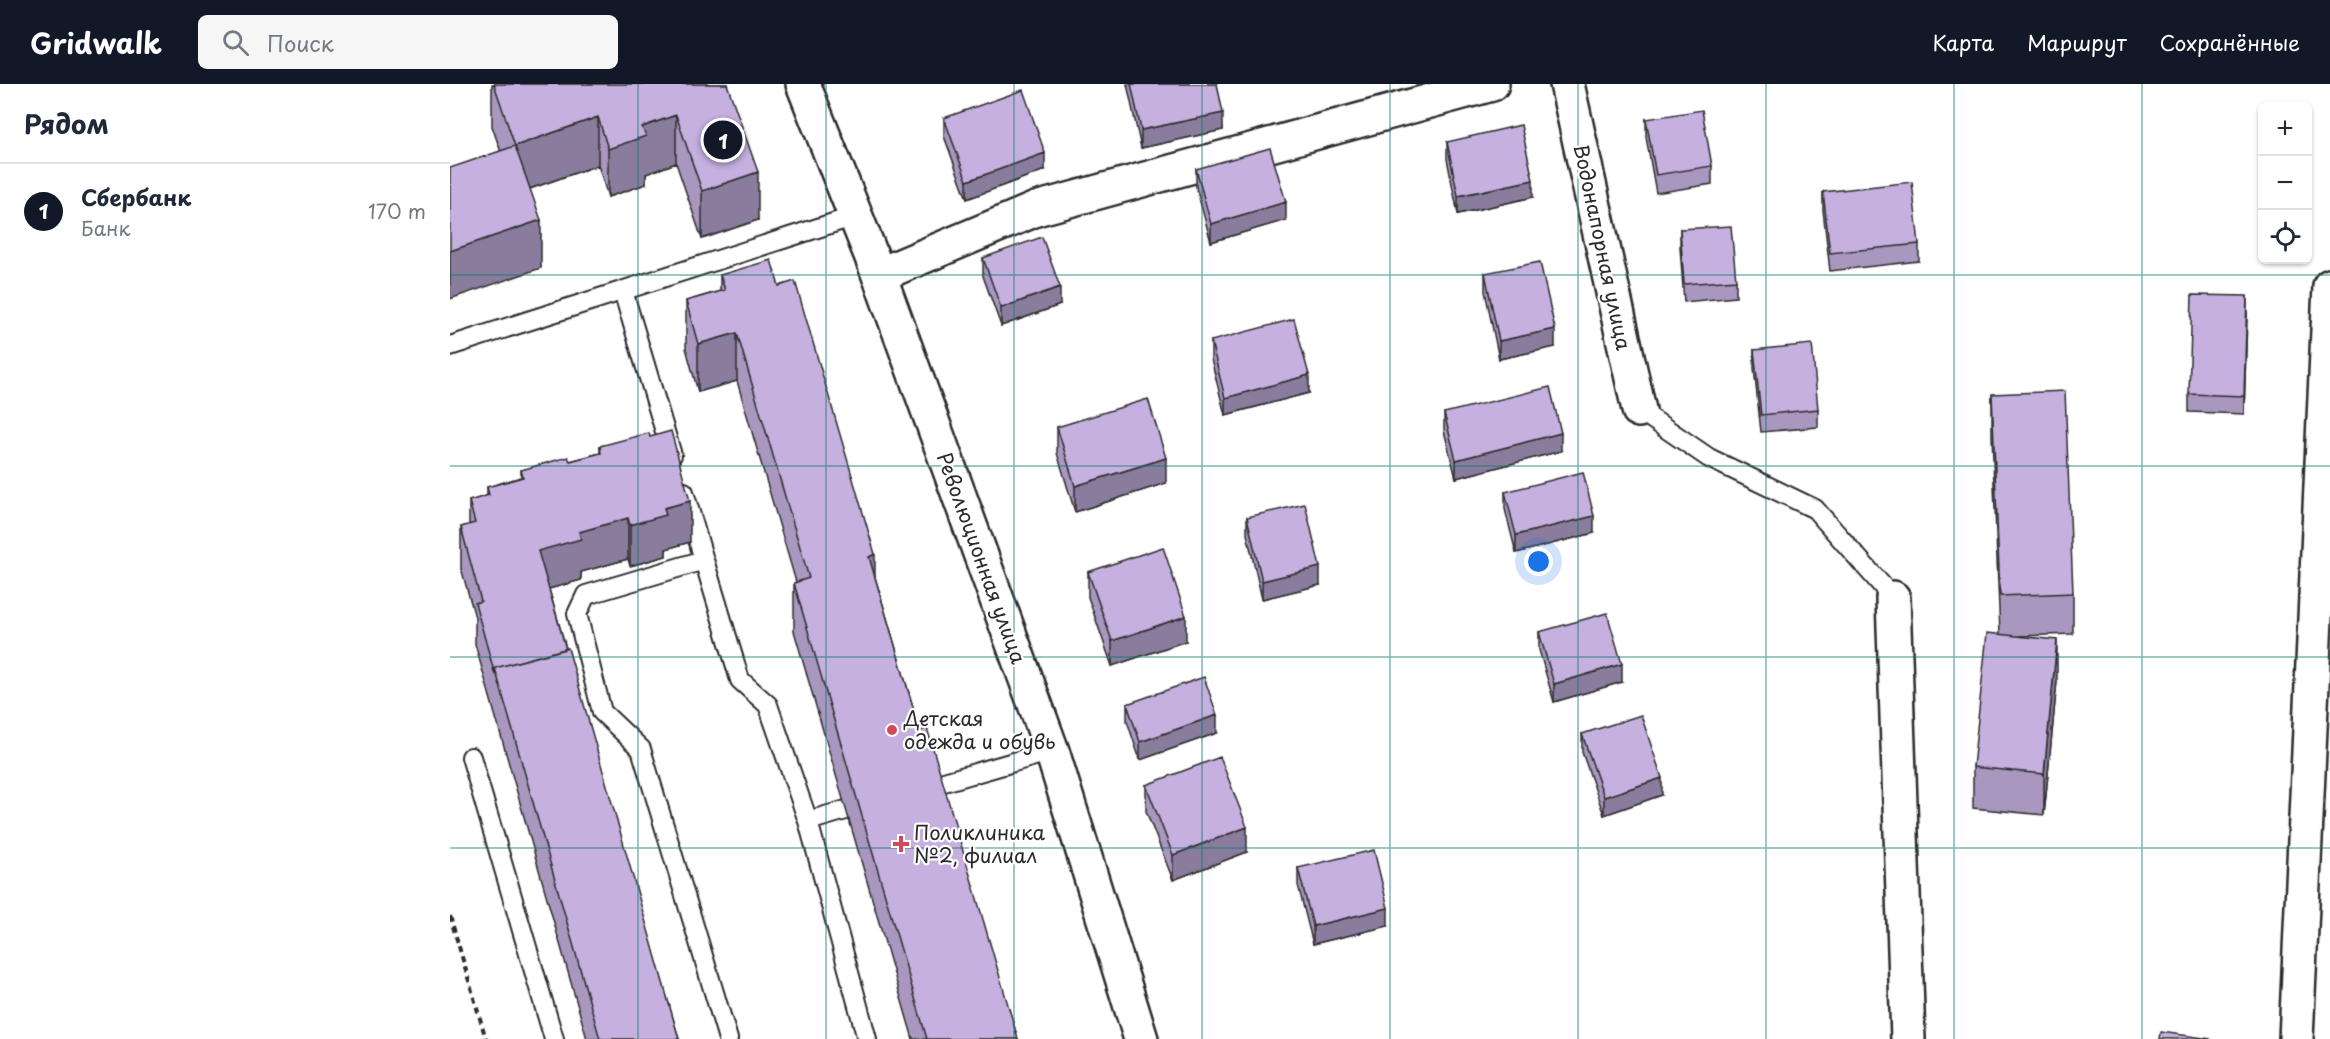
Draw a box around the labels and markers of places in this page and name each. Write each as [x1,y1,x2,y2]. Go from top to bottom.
pin: 1 [704,118,742,162]
place label: Детская одежда и обувь [903,703,1055,756]
marker: Детская одежда и обувь [885,723,899,737]
place label: Поликлиника №2, филиал [914,817,1046,870]
marker: Поликлиника №2, филиал [892,835,910,853]

